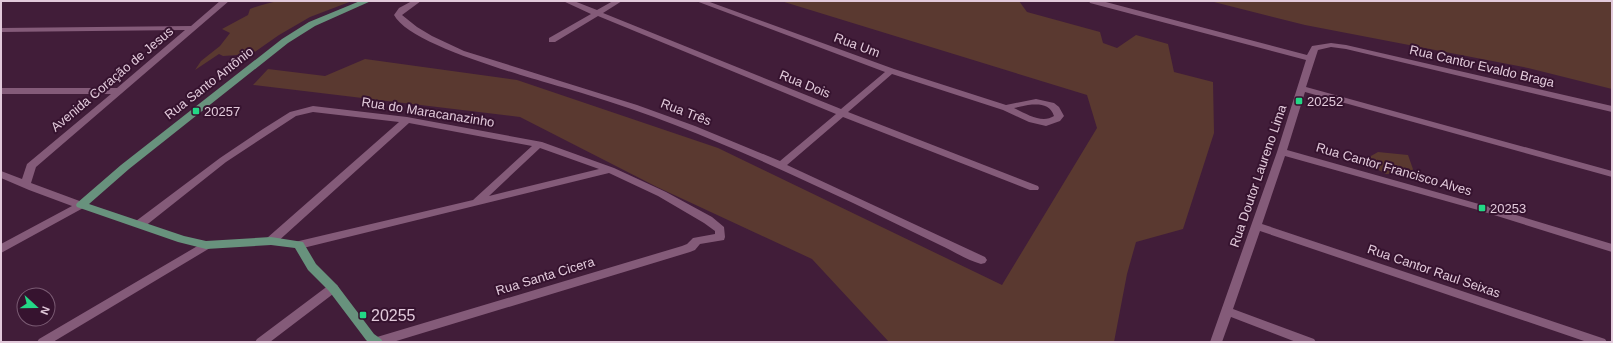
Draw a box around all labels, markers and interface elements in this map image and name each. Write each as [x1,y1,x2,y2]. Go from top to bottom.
street label: Avenida Coração de Jesus [48,23,177,135]
street label: Rua Um [832,30,882,60]
street label: Rua Cantor Evaldo Braga [1408,42,1557,90]
street label: Rua Santo Antônio [162,44,256,122]
street label: Rua Dois [777,67,833,101]
street label: Rua do Maracanazinho [360,94,496,130]
place label: 20252 [1307,94,1343,109]
street label: Rua Três [659,96,714,129]
marker: 20252 [1294,96,1304,106]
street label: Rua Doutor Laureno Lima [1227,102,1290,249]
place label: 20257 [204,104,240,119]
marker: 20257 [191,106,201,116]
street label: Rua Cantor Francisco Alves [1314,140,1474,199]
place label: 20253 [1490,201,1526,216]
marker: 20253 [1477,203,1487,213]
street label: Rua Cantor Raul Seixas [1366,241,1503,301]
street label: Rua Santa Cicera [494,254,597,298]
north arrow [16,287,56,327]
text: N [38,305,52,316]
place label: 20255 [371,307,416,324]
marker: 20255 [358,310,368,320]

